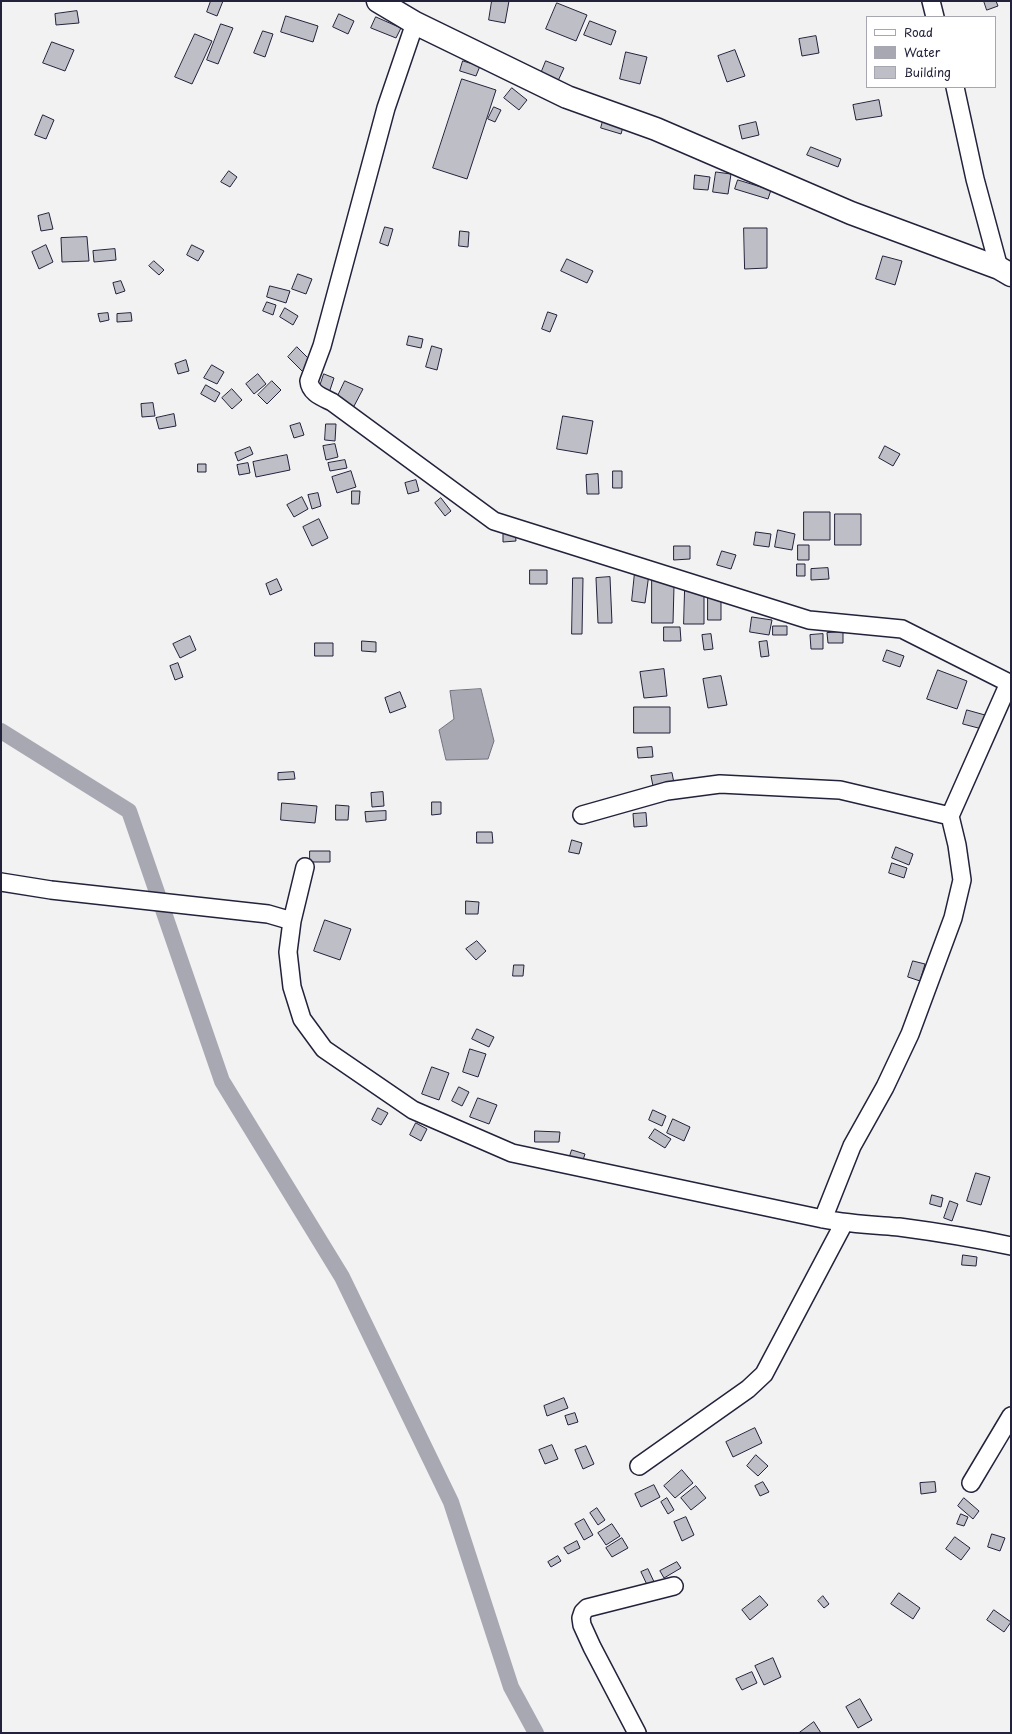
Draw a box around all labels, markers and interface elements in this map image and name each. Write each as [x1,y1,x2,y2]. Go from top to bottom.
legend [866,16,996,88]
text: Road [904,23,933,41]
text: Water [904,43,940,61]
text: Building [904,63,951,81]

